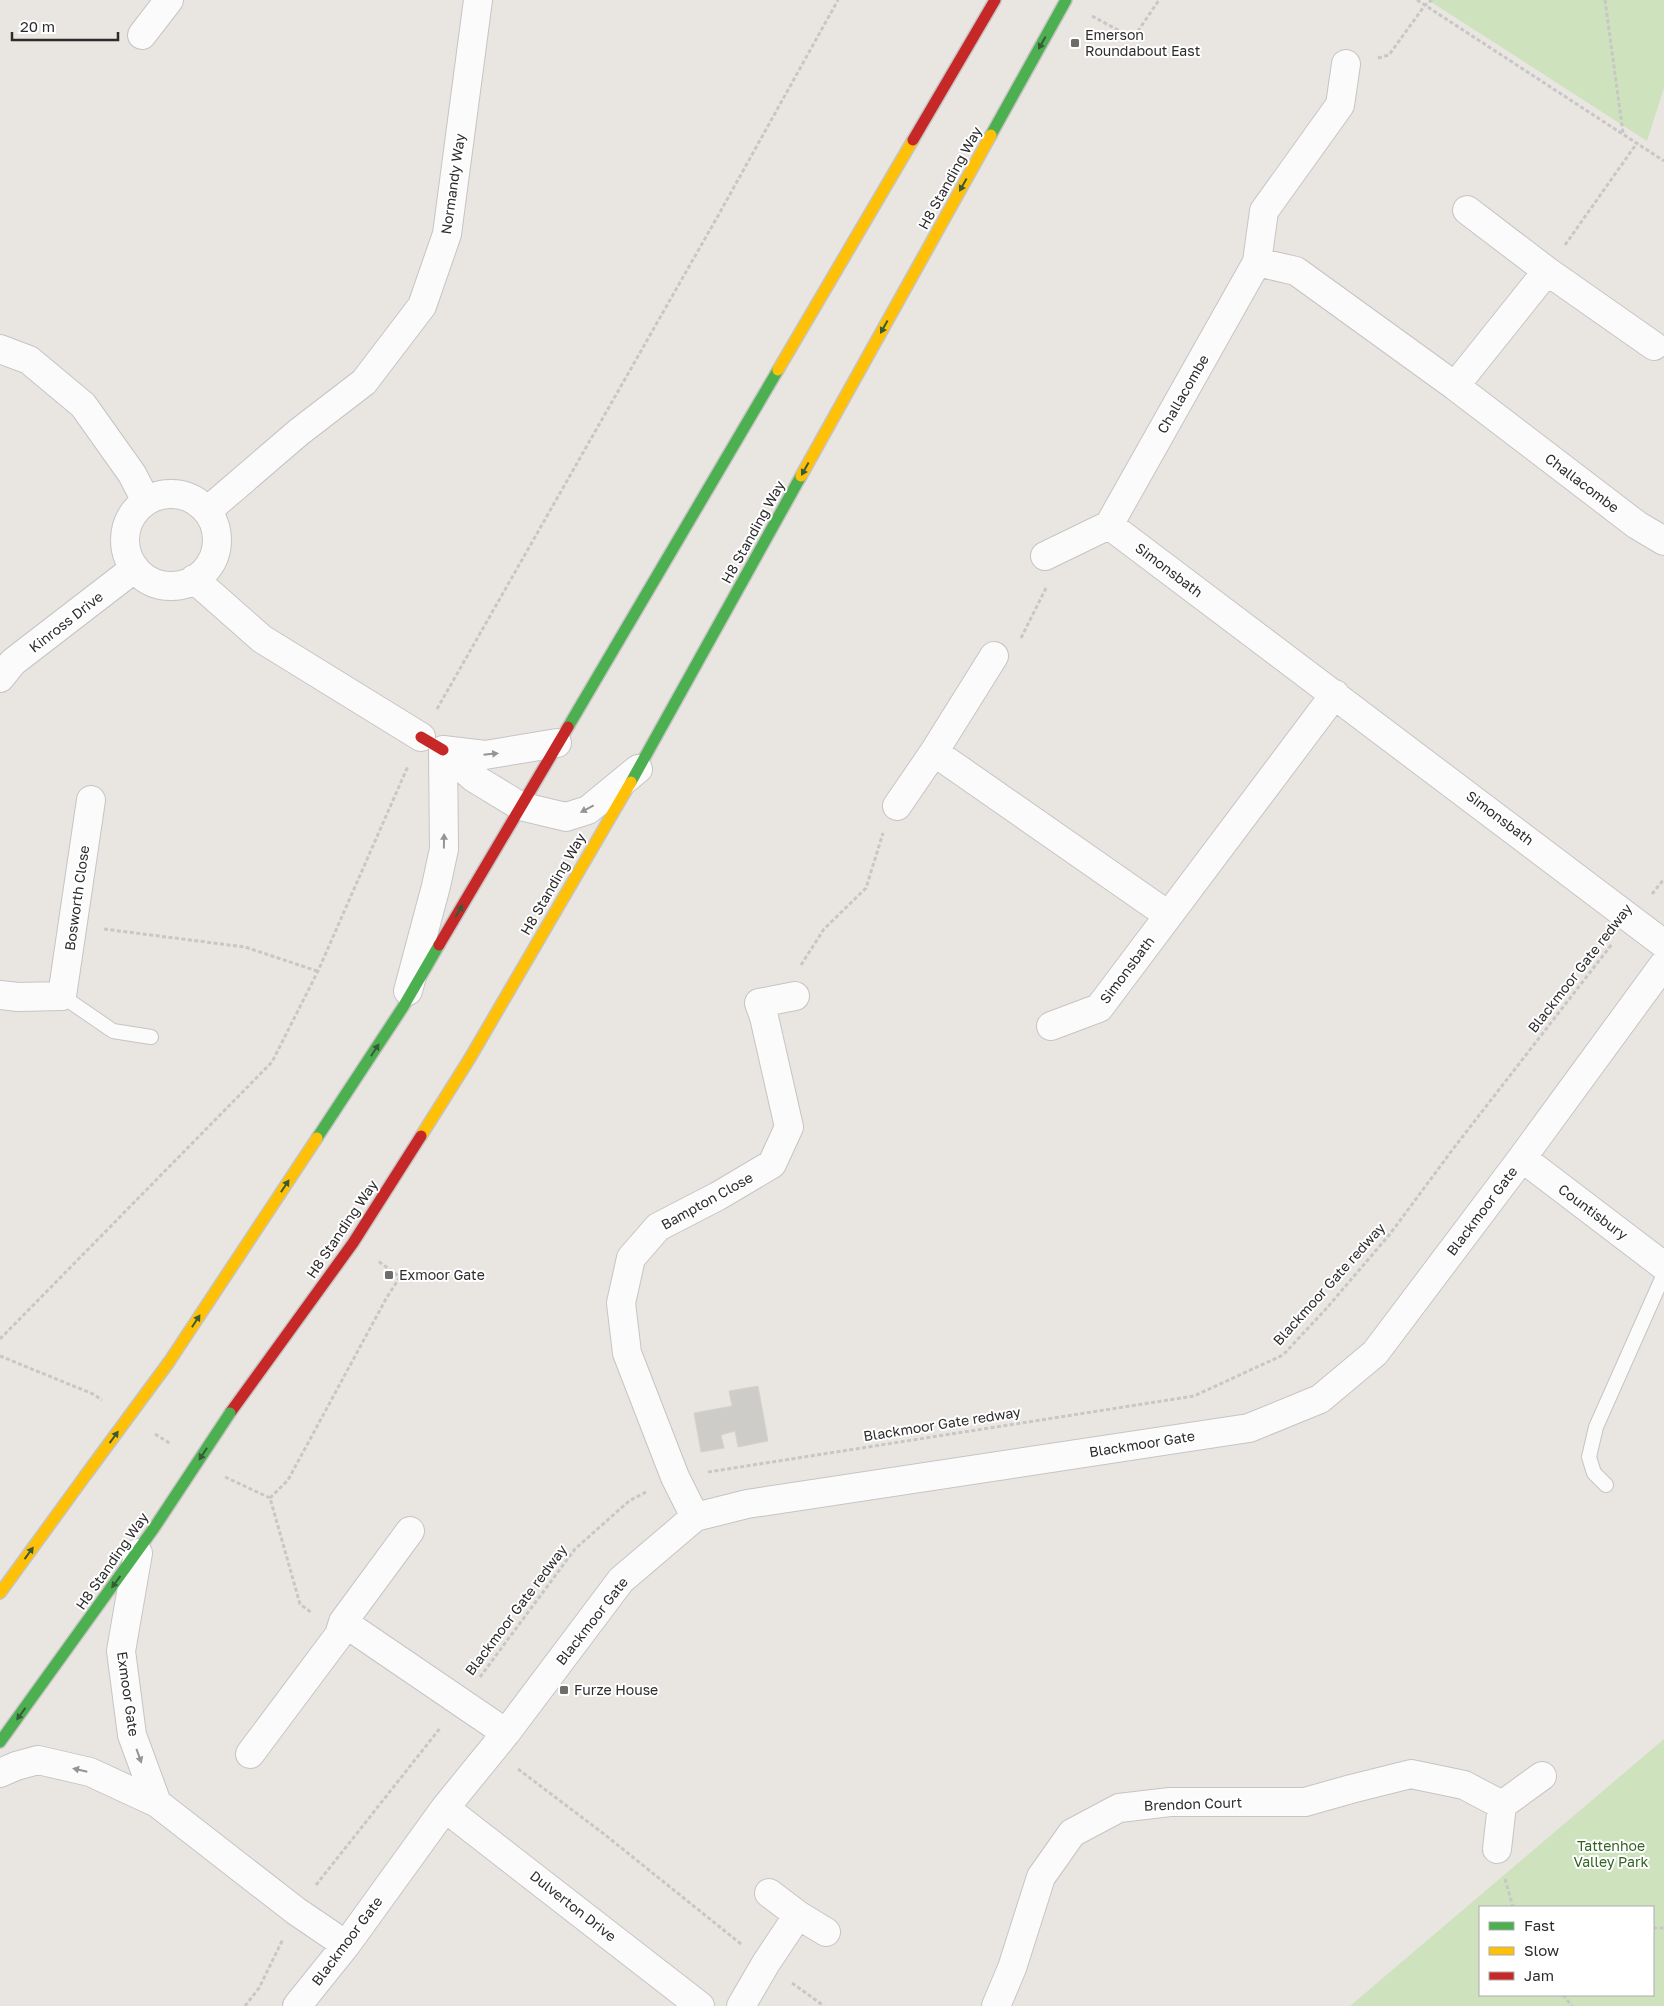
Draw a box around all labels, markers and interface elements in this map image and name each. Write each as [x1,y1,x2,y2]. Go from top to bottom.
scale bar [12,10,119,42]
text: 20 m [20,17,55,35]
place label: Emerson Roundabout East [1085,26,1200,59]
one-way arrow [1038,36,1047,49]
marker: Emerson Roundabout East [1069,37,1081,49]
street label: H8 Standing Way [914,123,985,232]
street label: Normandy Way [437,132,468,235]
one-way arrow [959,178,968,191]
one-way arrow [880,320,889,333]
street label: Challacombe [1153,351,1212,436]
street label: Challacombe [1542,449,1623,516]
one-way arrow [801,462,810,475]
street label: H8 Standing Way [717,477,788,586]
street label: Simonsbath [1132,539,1206,600]
street label: Kinross Drive [25,588,106,656]
one-way arrow [484,750,500,758]
street label: Simonsbath [1463,787,1537,848]
one-way arrow [580,805,594,813]
street label: H8 Standing Way [516,830,589,938]
one-way arrow [441,832,449,848]
street label: Bosworth Close [61,844,92,952]
street label: Blackmoor Gate redway [1524,900,1635,1036]
one-way arrow [454,905,463,918]
street label: Simonsbath [1096,933,1157,1007]
one-way arrow [370,1043,380,1057]
street label: Blackmoor Gate [1443,1163,1521,1258]
street label: Bampton Close [658,1168,756,1233]
street label: H8 Standing Way [302,1176,381,1281]
one-way arrow [280,1179,290,1192]
street label: Countisbury [1555,1180,1631,1243]
street label: Blackmoor Gate redway [1269,1219,1388,1348]
place label: Exmoor Gate [399,1266,485,1283]
marker: Exmoor Gate [383,1269,395,1281]
one-way arrow [191,1315,201,1328]
street label: Blackmoor Gate redway [862,1403,1022,1444]
street label: Blackmoor Gate [1088,1427,1196,1460]
one-way arrow [108,1431,119,1444]
one-way arrow [198,1447,208,1460]
street label: H8 Standing Way [72,1509,152,1613]
street label: Blackmoor Gate redway [461,1541,570,1678]
one-way arrow [24,1546,34,1560]
street label: Blackmoor Gate [552,1573,631,1668]
one-way arrow [111,1575,121,1589]
street label: Exmoor Gate [114,1650,143,1738]
place label: Furze House [574,1681,658,1698]
marker: Furze House [558,1684,570,1696]
one-way arrow [15,1707,26,1720]
one-way arrow [136,1748,143,1763]
one-way arrow [72,1765,88,1773]
street label: Brendon Court [1144,1793,1242,1814]
park label: Tattenhoe Valley Park [1574,1837,1648,1870]
street label: Dulverton Drive [527,1867,620,1945]
street label: Blackmoor Gate [308,1893,386,1988]
legend [1479,1906,1654,1996]
text: Fast [1524,1916,1555,1934]
text: Slow [1524,1941,1559,1959]
text: Jam [1524,1966,1554,1984]

